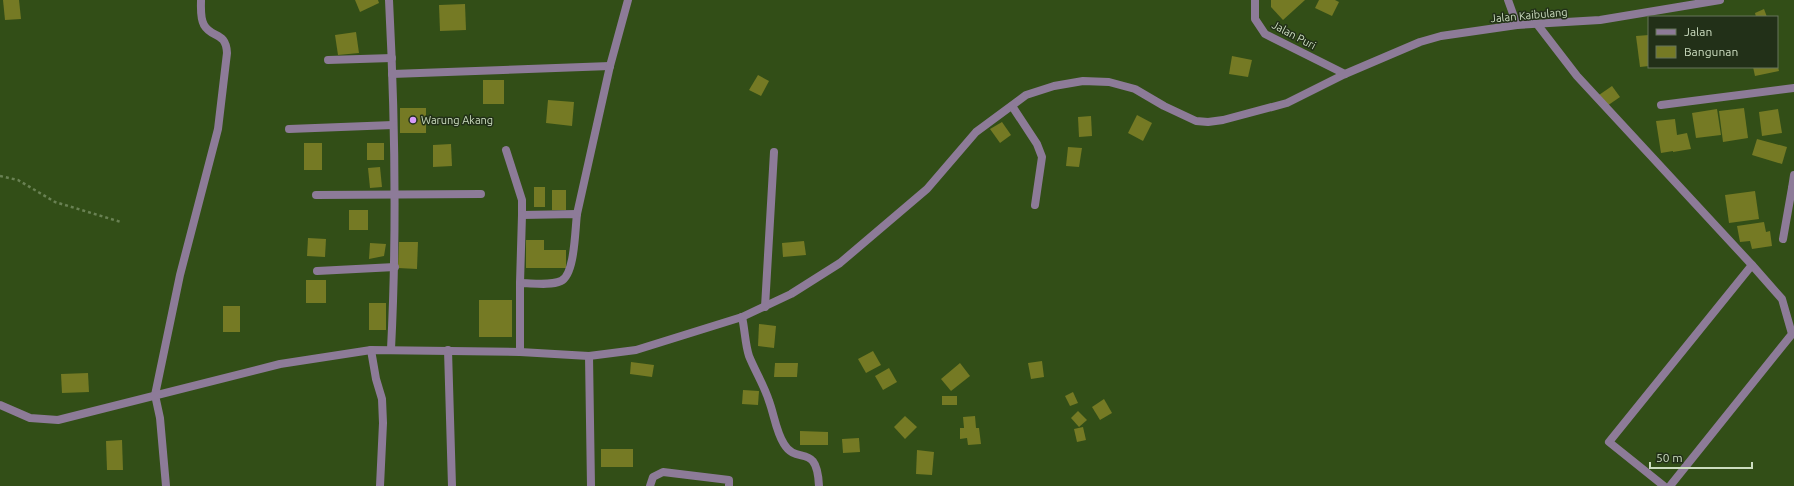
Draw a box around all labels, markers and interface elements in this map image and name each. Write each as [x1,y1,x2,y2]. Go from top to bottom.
street label: Jalan Kaibulang [1490,6,1568,24]
legend [1648,16,1778,68]
street label: Jalan Puri [1270,18,1318,52]
text: Jalan [1684,25,1712,38]
text: Bangunan [1684,45,1738,58]
place label: Warung Akang [421,114,493,126]
marker: Warung Akang [408,115,418,125]
scale bar [1650,444,1752,470]
text: 50 m [1656,451,1683,464]

